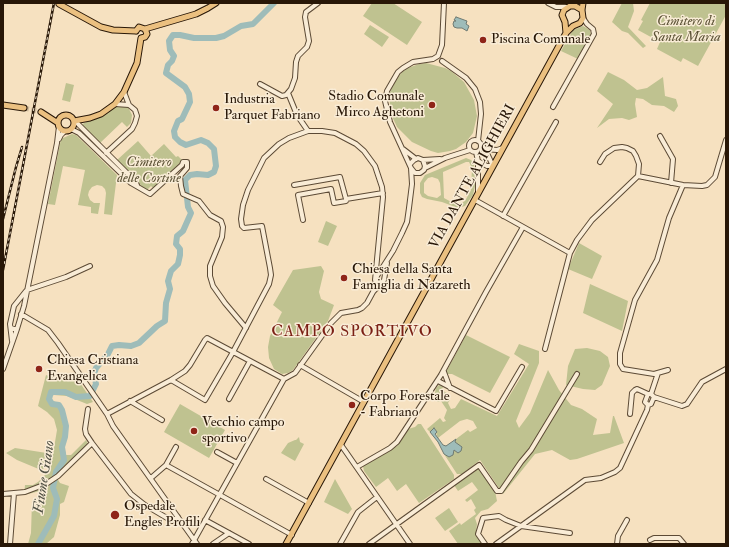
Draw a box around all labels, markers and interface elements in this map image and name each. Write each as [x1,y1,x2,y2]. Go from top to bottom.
park label: Cimitero di Santa Maria [651,14,721,46]
place label: Piscina Comunale [491,32,590,48]
marker: Piscina Comunale [478,35,488,45]
place label: Stadio Comunale Mirco Aghetoni [328,89,424,122]
place label: Industria Parquet Fabriano [224,92,320,124]
marker: Stadio Comunale Mirco Aghetoni [427,100,437,110]
street label: VIA DANTE ALIGHIERI [426,102,520,252]
marker: Industria Parquet Fabriano [211,103,221,113]
park label: Cimitero delle Cortine [117,155,181,188]
place label: Chiesa della Santa Famiglia di Nazareth [352,262,471,294]
marker: Chiesa della Santa Famiglia di Nazareth [339,273,349,283]
district label: CAMPO SPORTIVO [271,323,433,343]
place label: Chiesa Cristiana Evangelica [47,353,138,386]
marker: Chiesa Cristiana Evangelica [34,364,44,374]
place label: Corpo Forestale - Fabriano [360,389,450,422]
marker: Corpo Forestale - Fabriano [347,400,357,410]
place label: Vecchio campo sportivo [202,415,285,448]
marker: Vecchio campo sportivo [189,426,199,436]
water label: Fiume Giano [30,439,60,515]
place label: Ospedale Engles Profili [124,499,200,532]
marker: Ospedale Engles Profili [109,509,121,521]

